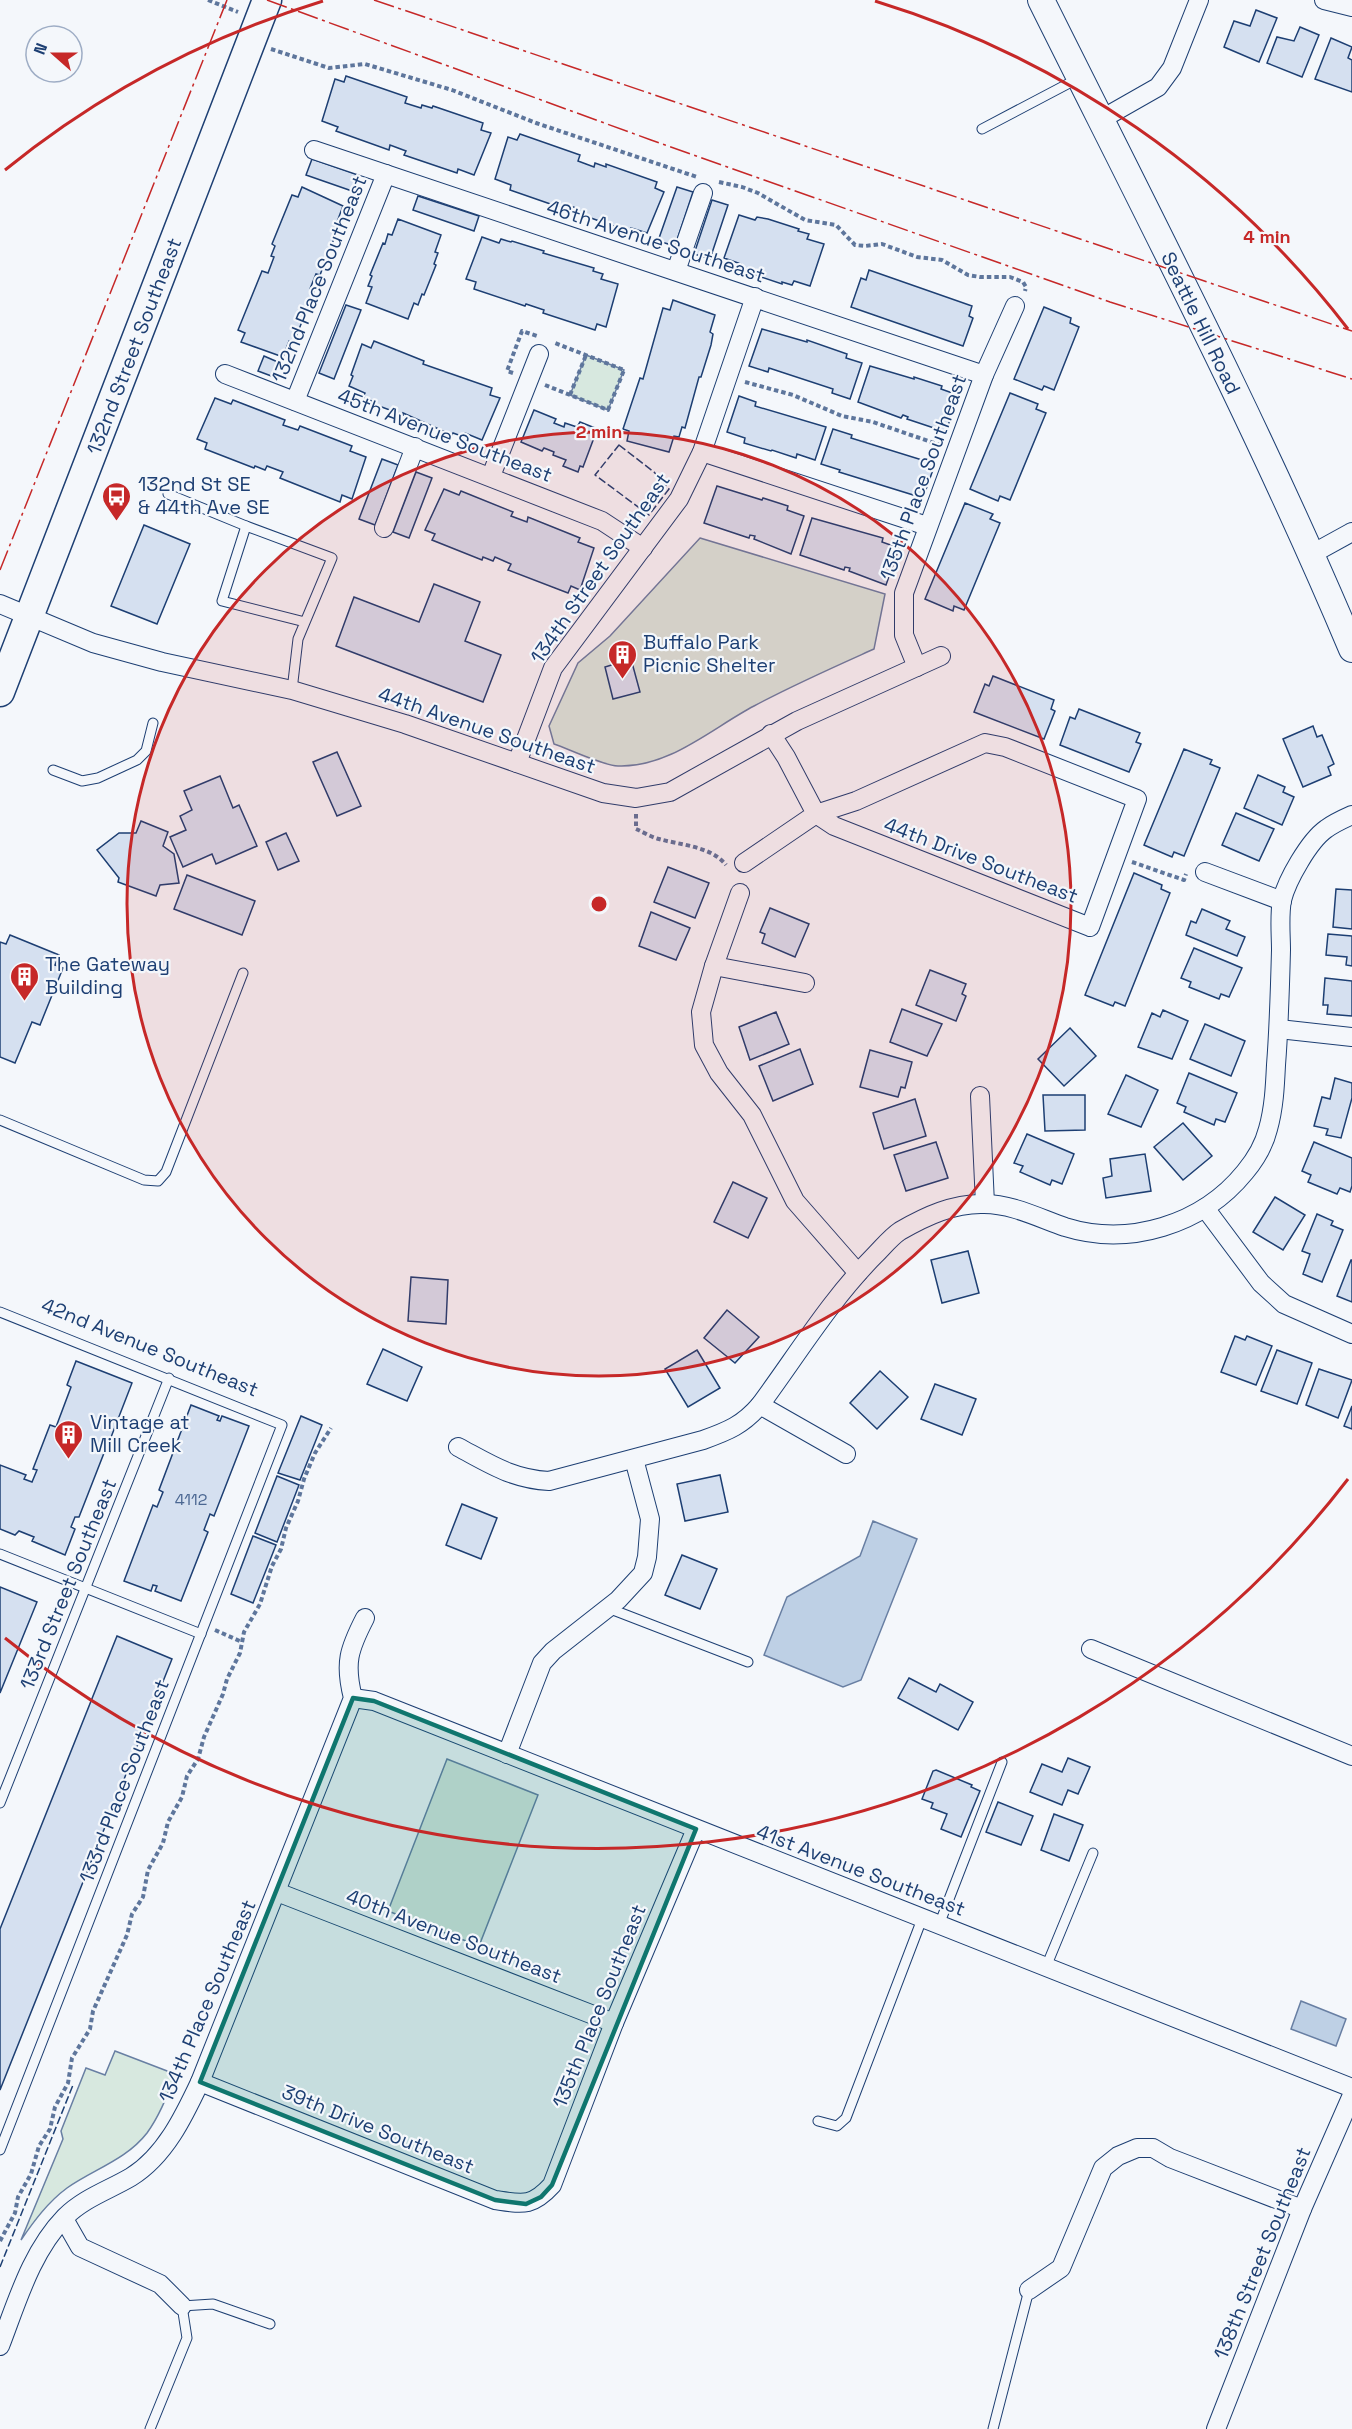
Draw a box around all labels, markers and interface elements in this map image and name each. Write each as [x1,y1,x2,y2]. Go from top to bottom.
north arrow [24,24,84,84]
text: N [29,40,52,58]
street label: 132nd Place Southeast [266,172,372,386]
street label: 46th Avenue Southeast [544,193,768,289]
text: 4 min [1243,225,1291,248]
street label: 132nd Street Southeast [81,234,187,458]
street label: Seattle Hill Road [1155,248,1247,398]
street label: 135th Place Southeast [874,371,972,583]
street label: 45th Avenue Southeast [334,382,556,488]
text: 2 min [576,420,622,443]
street label: 134th Street Southeast [524,468,676,668]
place label: 132nd St SE & 44th Ave SE [138,471,270,520]
bus stop icon: 132nd St SE & 44th Ave SE [101,480,133,522]
place label: Buffalo Park Picnic Shelter [643,629,776,678]
building icon: Buffalo Park Picnic Shelter [606,638,638,680]
street label: 44th Avenue Southeast [375,681,599,779]
street label: 44th Drive Southeast [880,811,1082,909]
centre of rings [589,894,609,914]
place label: The Gateway Building [45,951,170,1000]
building icon: The Gateway Building [8,960,40,1002]
street label: 42nd Avenue Southeast [38,1292,262,1402]
place label: Vintage at Mill Creek [90,1409,190,1458]
building icon: Vintage at Mill Creek [53,1418,85,1460]
street label: 133rd Street Southeast [14,1475,122,1693]
house number: 4112 [175,1489,207,1510]
street label: 133rd Place Southeast [73,1676,175,1886]
street label: 41st Avenue Southeast [753,1818,969,1922]
street label: 40th Avenue Southeast [343,1883,565,1989]
street label: 134th Place Southeast [152,1896,262,2106]
street label: 135th Place Southeast [546,1900,652,2112]
street label: 39th Drive Southeast [278,2079,478,2179]
street label: 138th Street Southeast [1207,2143,1317,2363]

